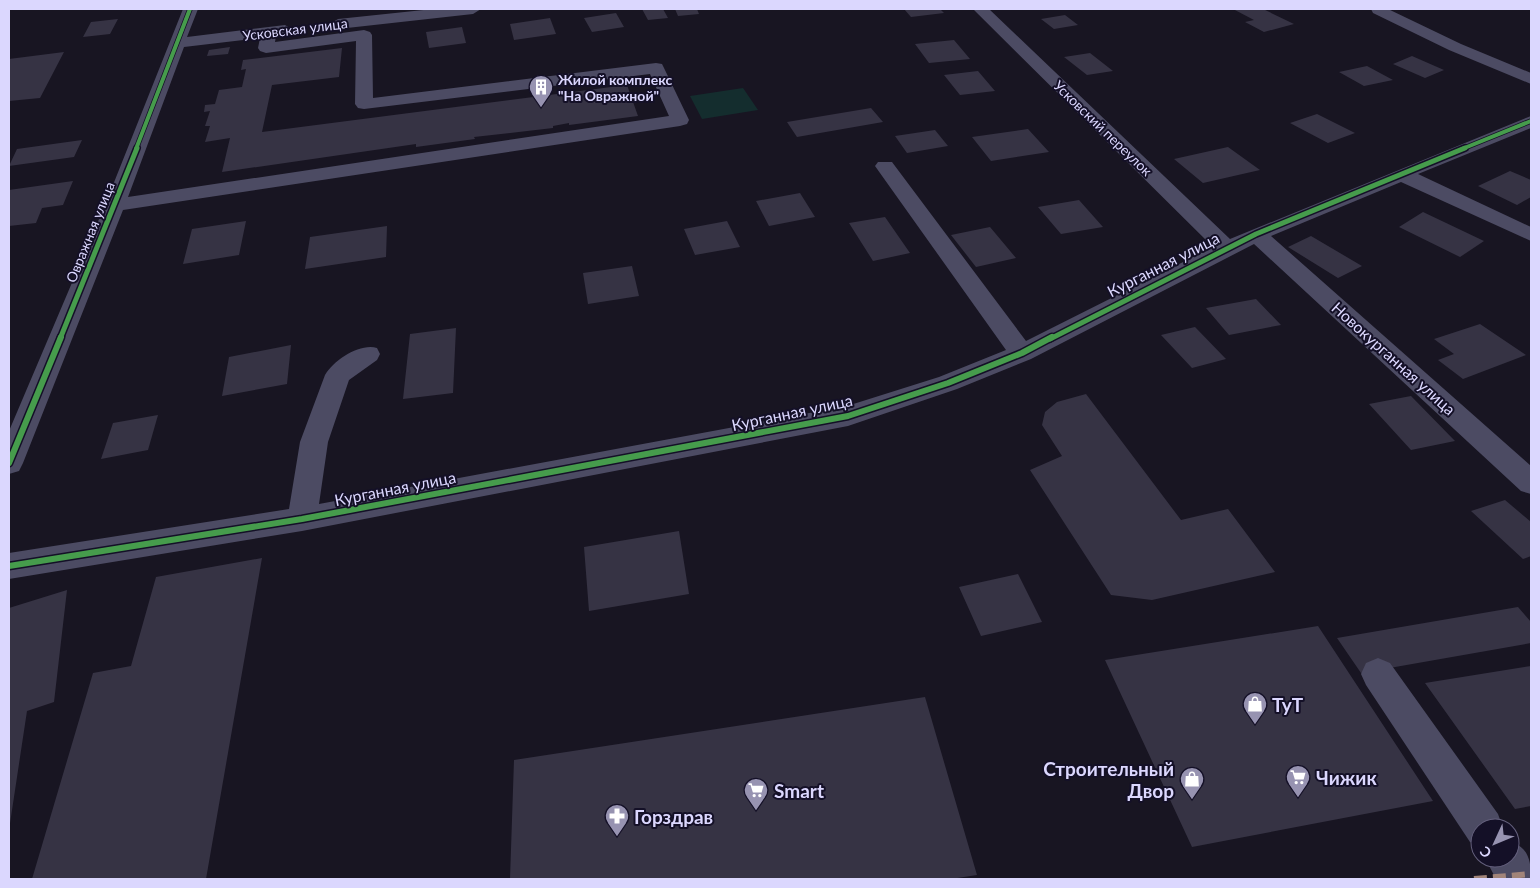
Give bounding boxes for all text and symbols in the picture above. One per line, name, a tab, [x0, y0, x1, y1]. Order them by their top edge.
street label: Усковская улица	[242, 14, 348, 44]
place label: Жилой комплекс "На Овражной"	[558, 71, 673, 104]
building icon: Жилой комплекс "На Овражной"	[528, 74, 554, 108]
street label: Усковский переулок	[1050, 77, 1156, 180]
street label: Овражная улица	[62, 179, 118, 285]
street label: Курганная улица	[1104, 228, 1222, 300]
street label: Новокурганная улица	[1328, 298, 1460, 418]
street label: Курганная улица	[730, 390, 854, 434]
street label: Курганная улица	[333, 467, 457, 509]
shop icon: ТуТ	[1242, 691, 1268, 725]
place label: ТуТ	[1272, 693, 1304, 716]
place label: Строительный Двор	[1043, 757, 1174, 802]
supermarket icon: Чижик	[1285, 764, 1311, 798]
shop icon: Строительный Двор	[1179, 766, 1205, 800]
place label: Чижик	[1316, 766, 1377, 789]
supermarket icon: Smart	[743, 777, 769, 811]
place label: Smart	[774, 779, 824, 802]
pharmacy icon: Горздрав	[604, 803, 630, 837]
place label: Горздрав	[634, 805, 713, 828]
north arrow	[1470, 818, 1520, 868]
text: С	[1475, 843, 1495, 862]

